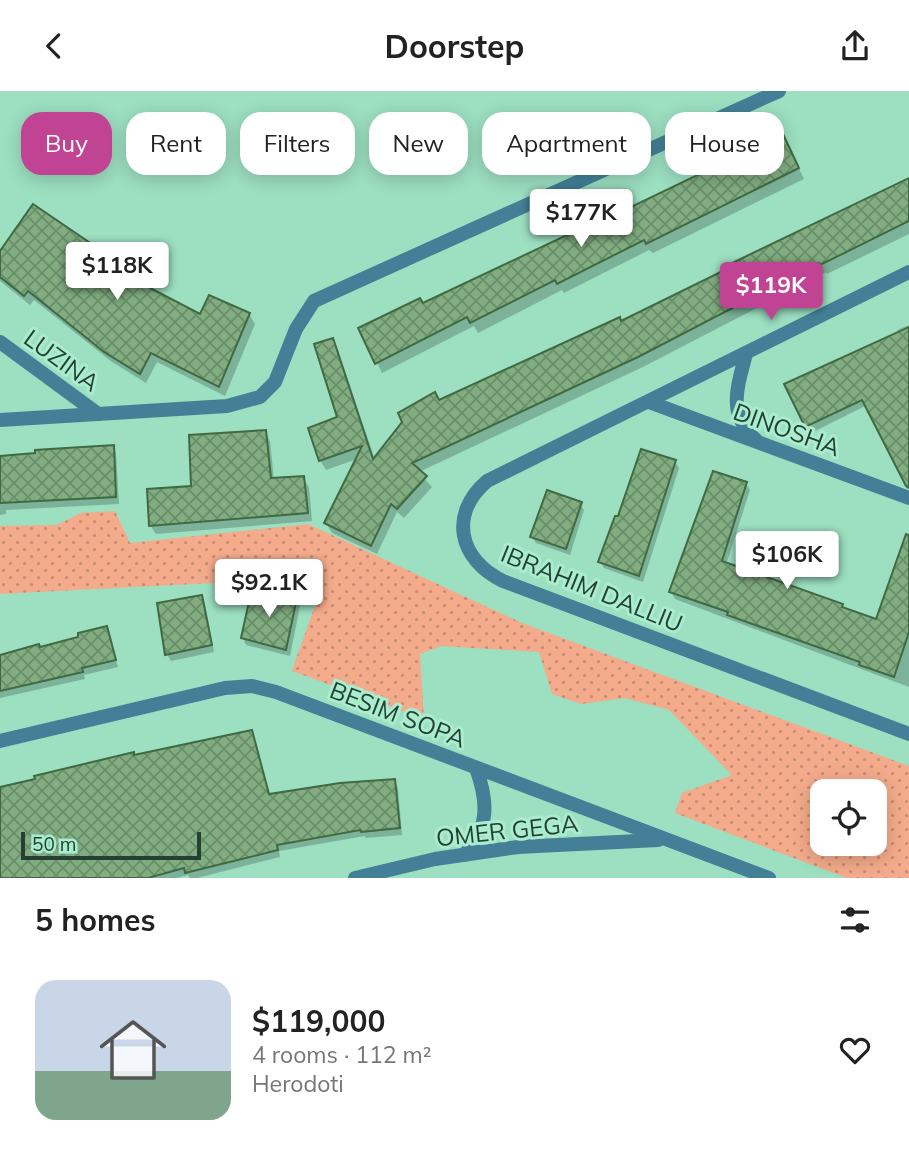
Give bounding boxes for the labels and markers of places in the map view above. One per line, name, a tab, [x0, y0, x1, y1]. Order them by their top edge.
pin: $177K	[532, 190, 630, 249]
pin: $118K	[68, 243, 166, 302]
pin: $119K	[722, 263, 820, 322]
pin: $106K	[738, 531, 836, 591]
pin: $92.1K	[212, 559, 326, 619]

